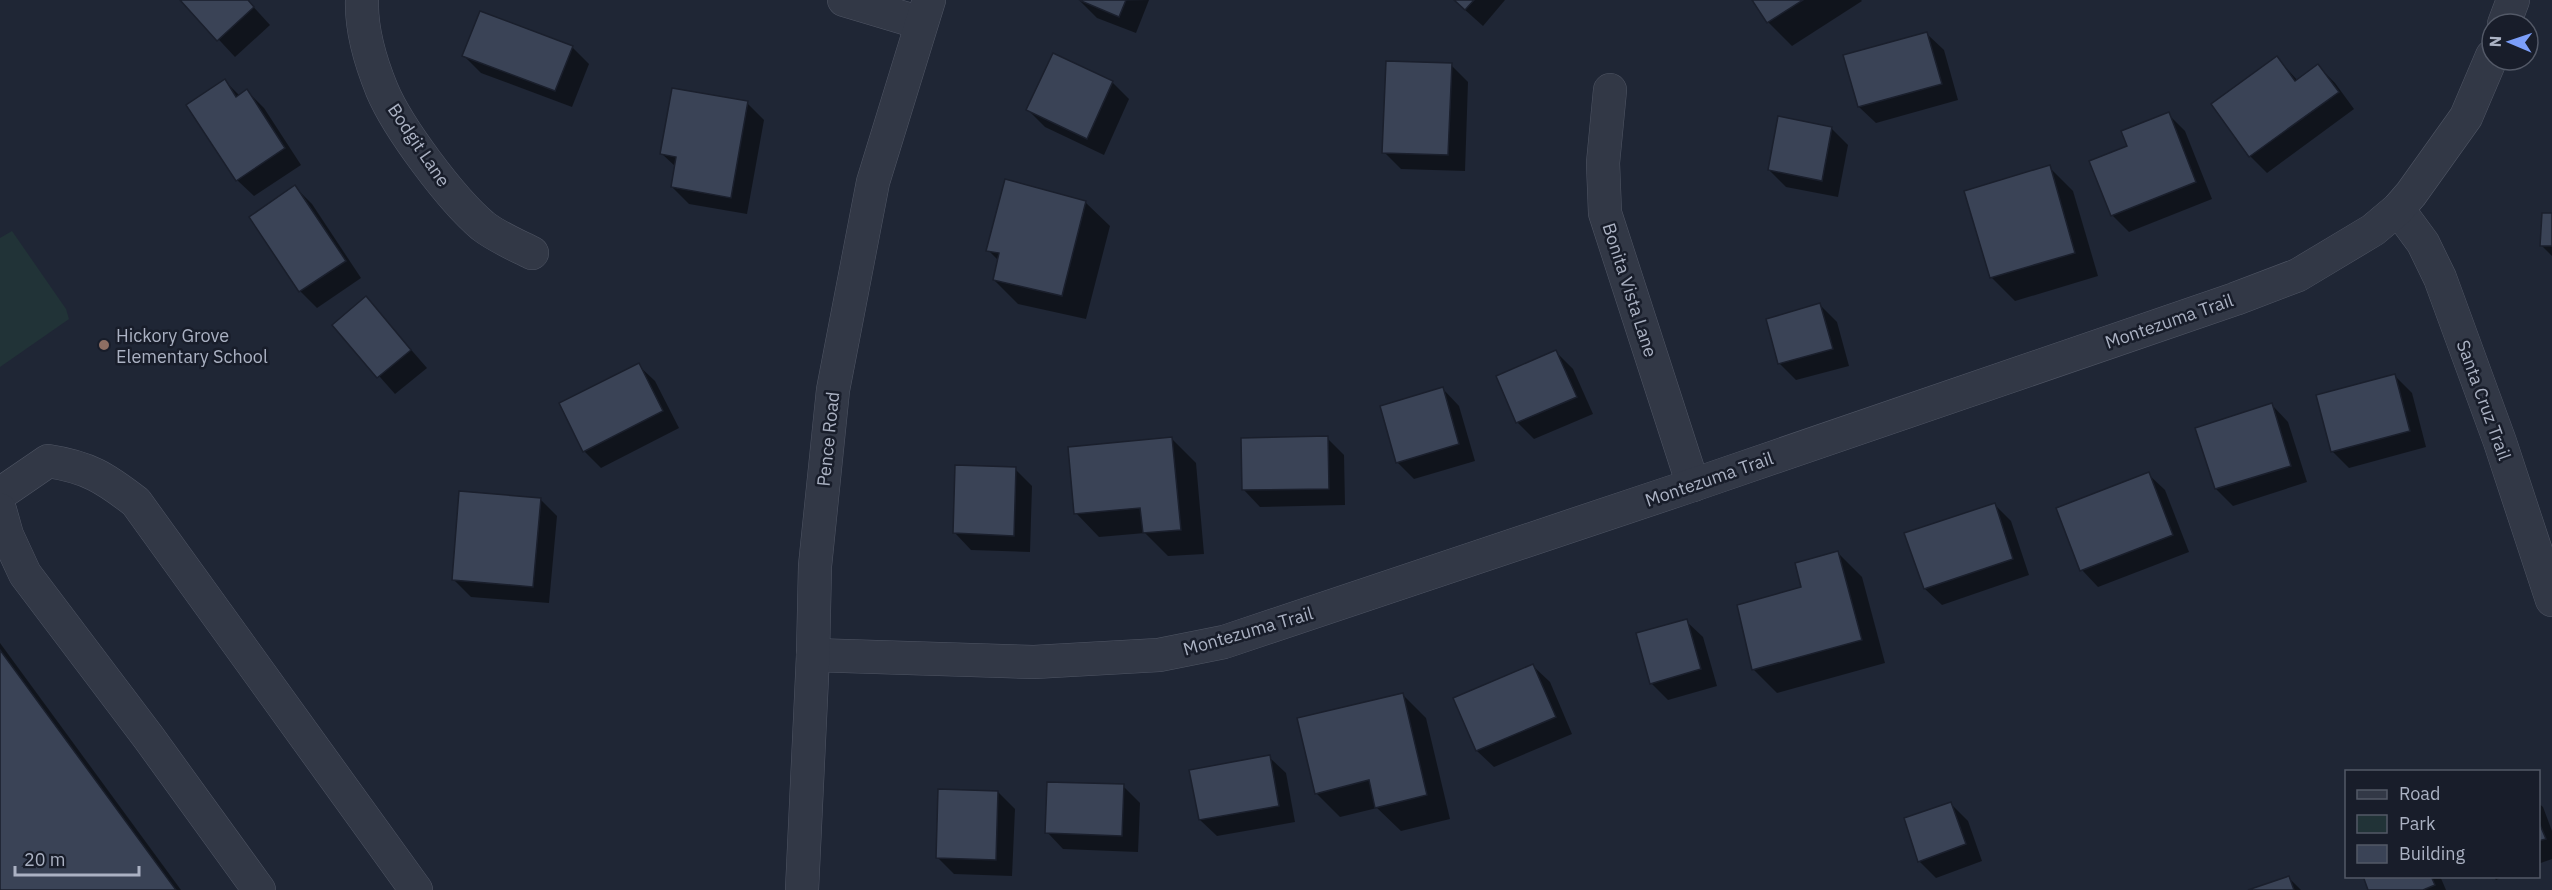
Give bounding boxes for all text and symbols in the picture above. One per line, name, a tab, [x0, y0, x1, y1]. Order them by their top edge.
north arrow	[2480, 12, 2540, 72]
text: N	[2485, 35, 2505, 48]
street label: Bodgit Lane	[383, 99, 455, 191]
street label: Bonita Vista Lane	[1597, 220, 1663, 360]
street label: Montezuma Trail	[2102, 288, 2236, 354]
place label: Hickory Grove Elementary School	[116, 324, 268, 368]
street label: Santa Cruz Trail	[2452, 337, 2516, 463]
marker: Hickory Grove Elementary School	[97, 338, 111, 352]
street label: Pence Road	[812, 390, 844, 488]
street label: Montezuma Trail	[1642, 446, 1776, 512]
street label: Montezuma Trail	[1180, 601, 1316, 661]
legend	[2345, 770, 2540, 878]
text: Road	[2399, 782, 2440, 805]
text: Park	[2399, 812, 2436, 835]
scale bar	[15, 839, 140, 877]
text: Building	[2399, 842, 2466, 865]
text: 20 m	[24, 848, 66, 871]

